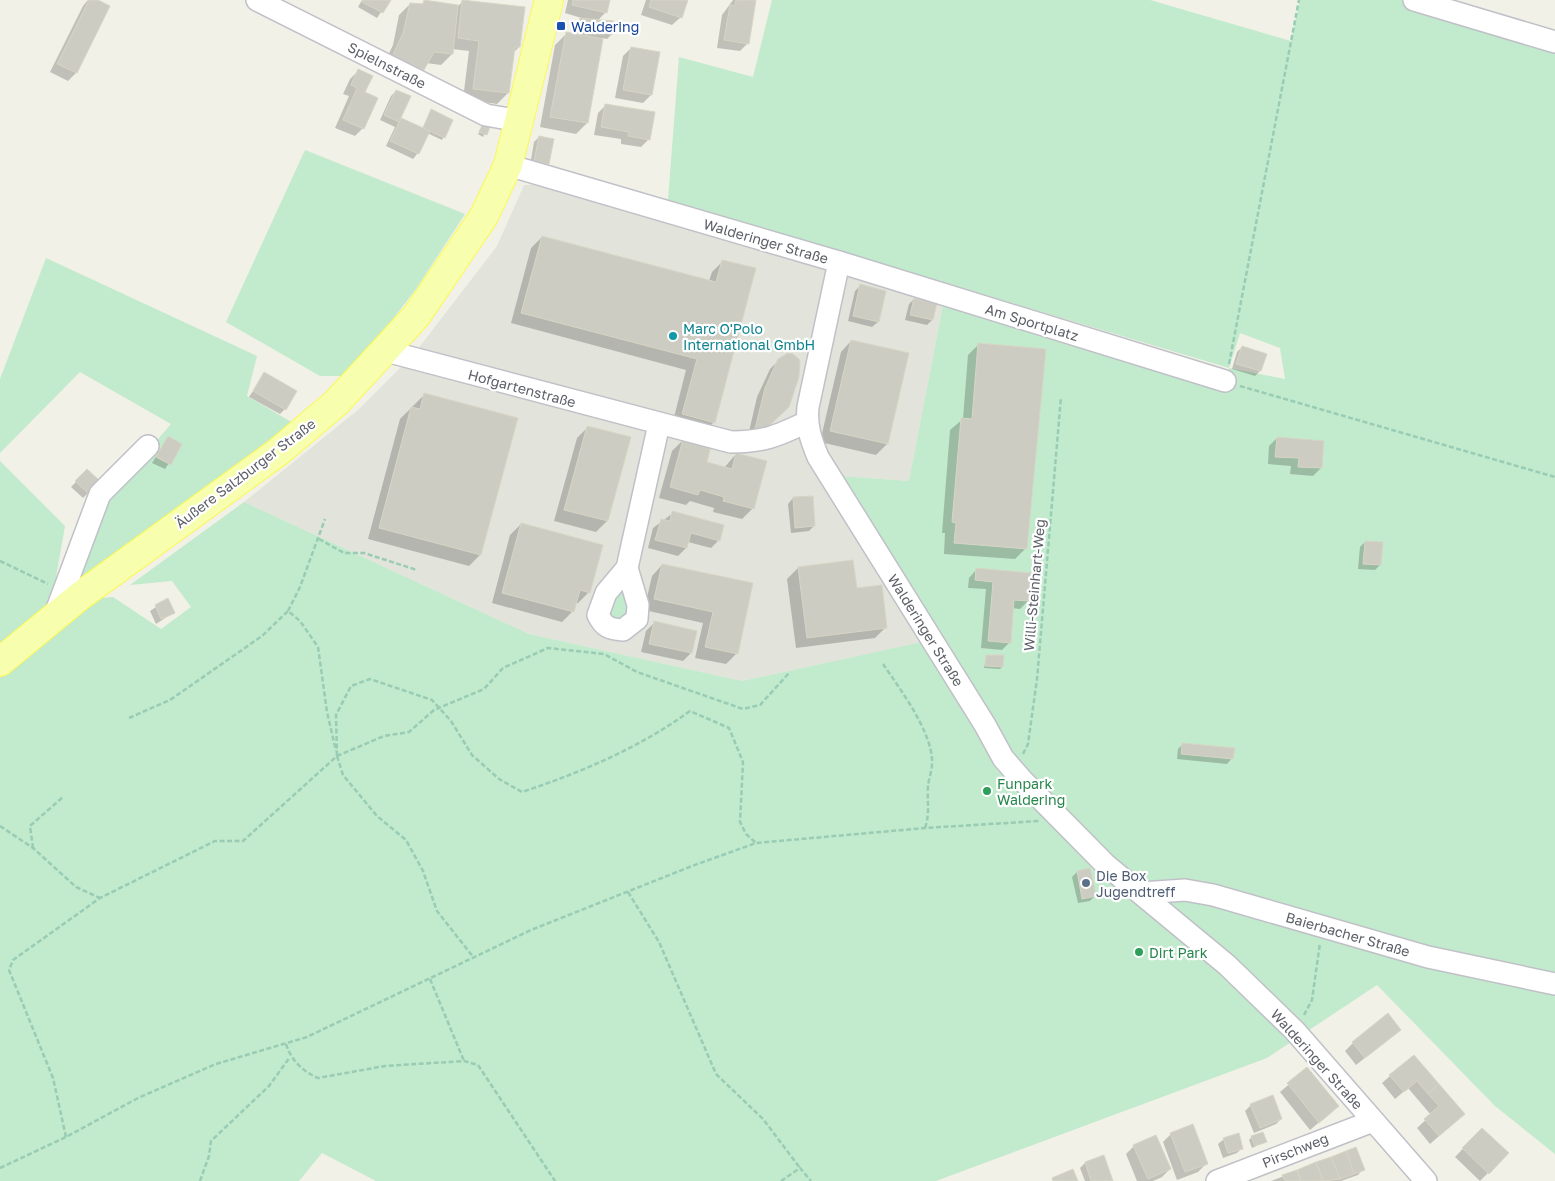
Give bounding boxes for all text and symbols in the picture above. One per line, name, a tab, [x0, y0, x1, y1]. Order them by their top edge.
place label: Waldering	[571, 18, 639, 35]
marker: Waldering	[555, 20, 567, 32]
street label: Spielnstraße	[345, 38, 429, 92]
street label: Walderinger Straße	[702, 215, 830, 267]
street label: Am Sportplatz	[983, 300, 1081, 344]
place label: Marc O'Polo International GmbH	[683, 320, 815, 353]
marker: Marc O'Polo International GmbH	[667, 330, 679, 342]
street label: Hofgartenstraße	[466, 365, 578, 411]
street label: Äußere Salzburger Straße	[172, 415, 318, 531]
street label: Willi-Steinhart-Weg	[1020, 518, 1048, 652]
street label: Walderinger Straße	[885, 571, 967, 689]
place label: Funpark Waldering	[997, 775, 1065, 808]
marker: Funpark Waldering	[981, 785, 993, 797]
place label: Die Box Jugendtreff	[1096, 867, 1175, 900]
marker: Die Box Jugendtreff	[1080, 877, 1092, 889]
street label: Baierbacher Straße	[1284, 908, 1412, 960]
place label: Dirt Park	[1149, 944, 1208, 961]
marker: Dirt Park	[1133, 946, 1145, 958]
street label: Walderinger Straße	[1267, 1005, 1367, 1113]
street label: Pirschweg	[1259, 1129, 1331, 1171]

